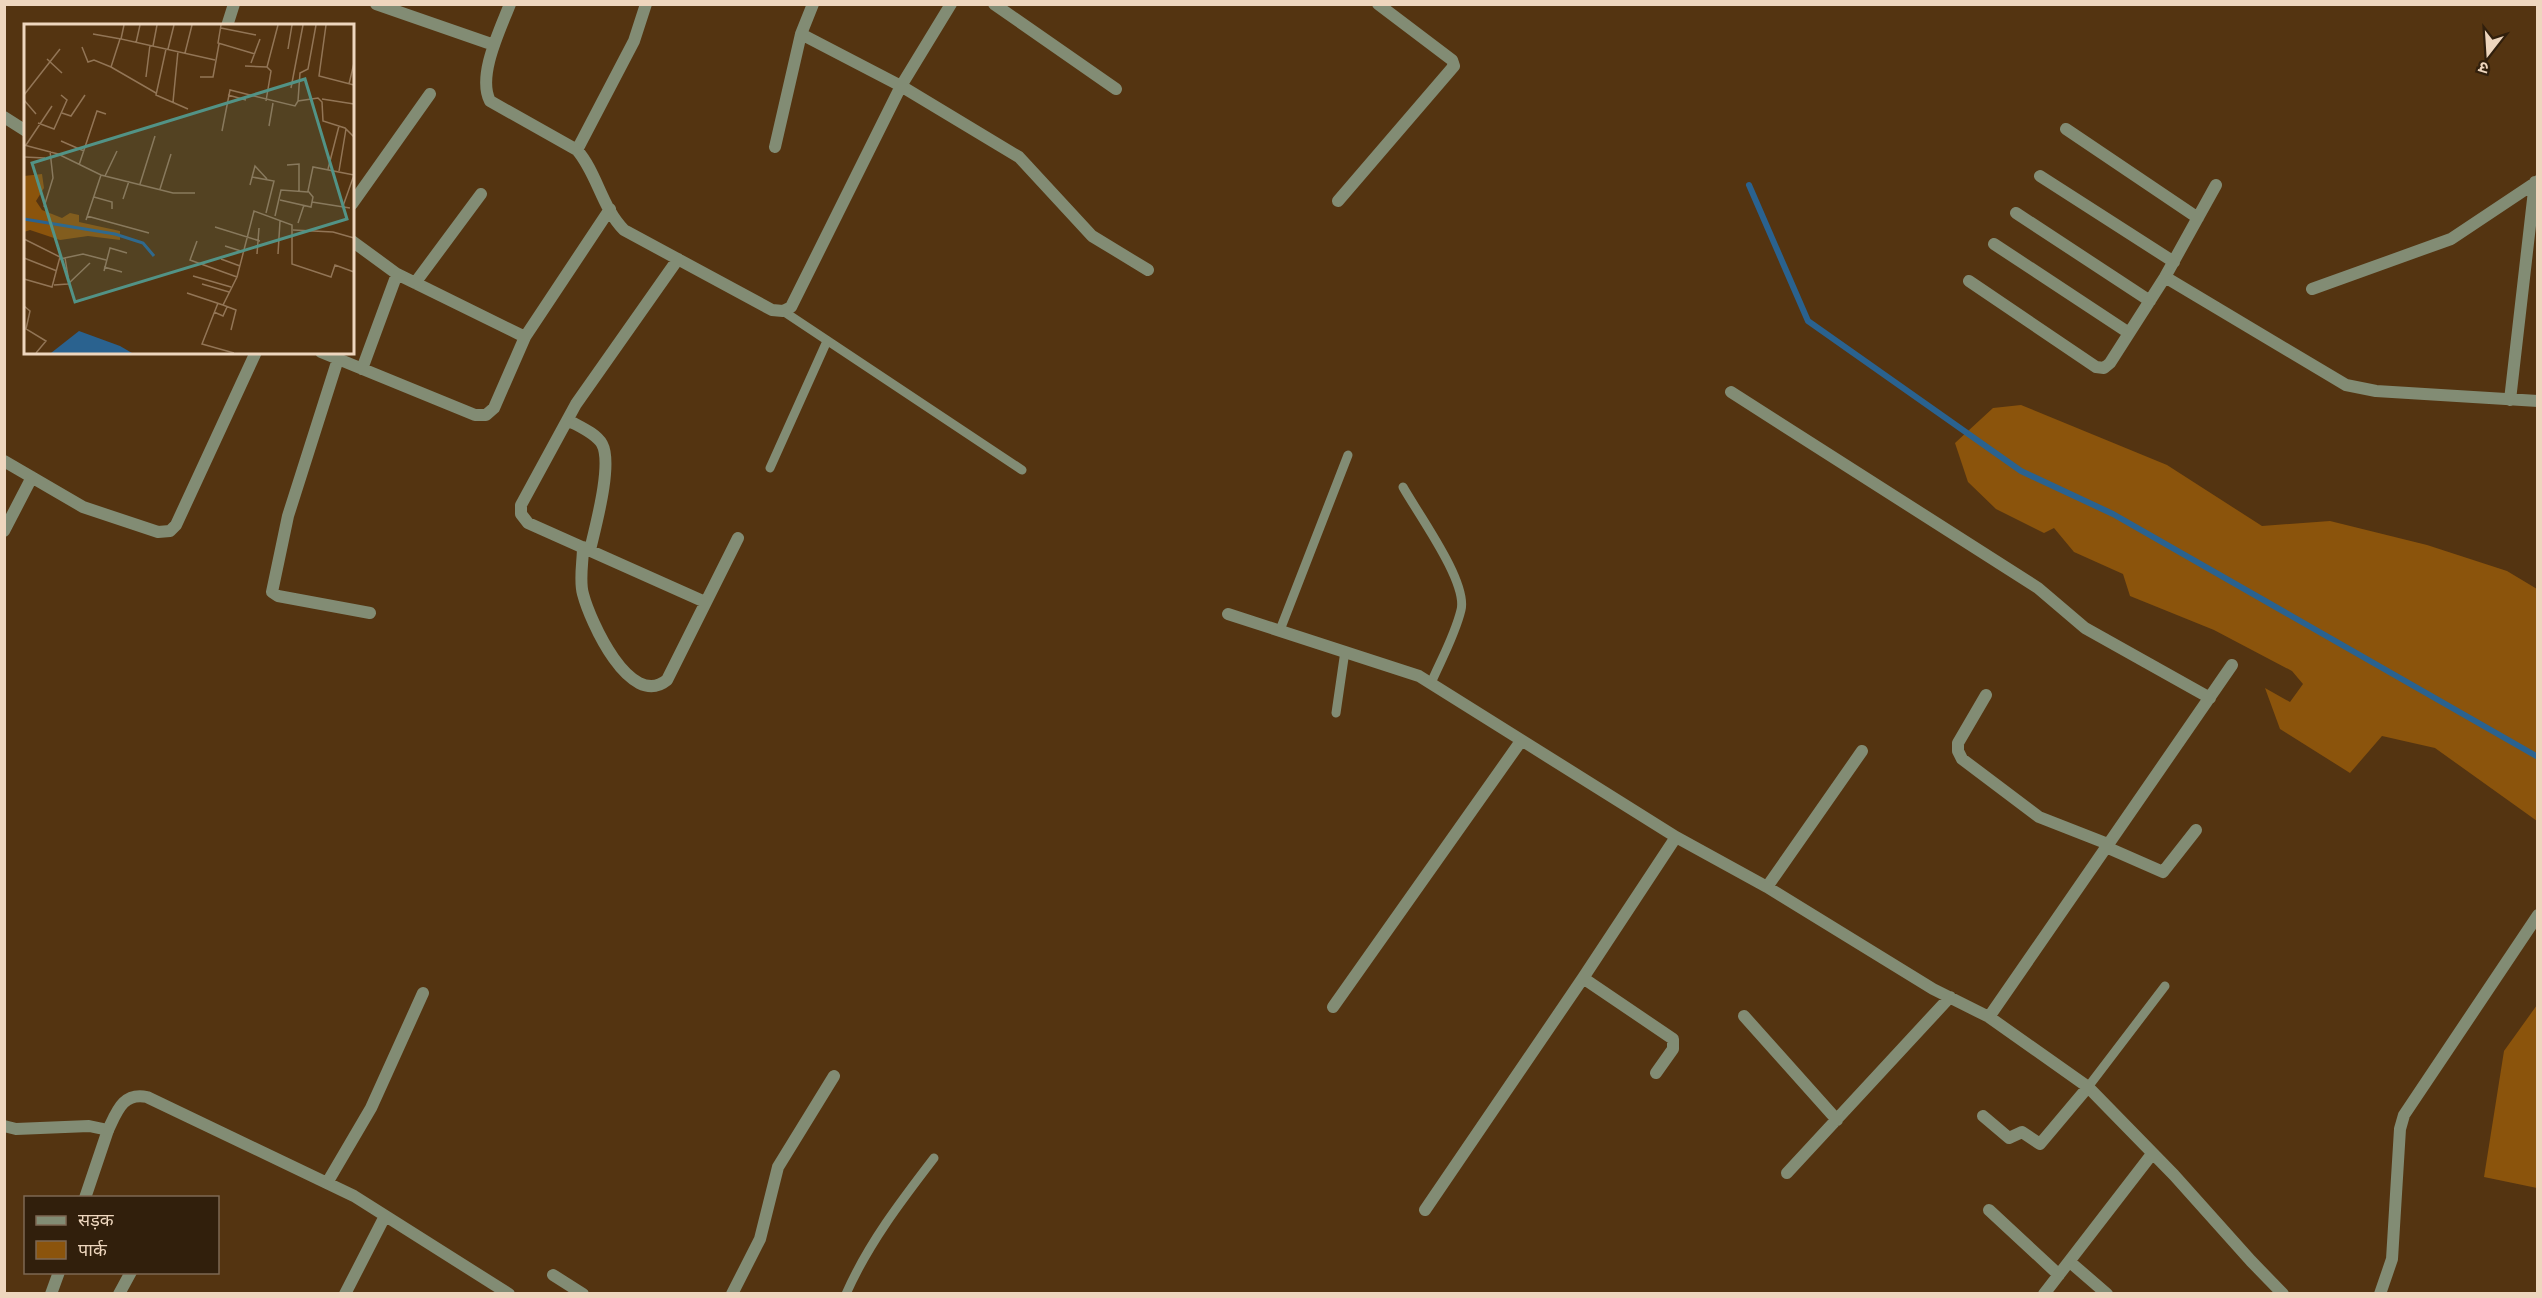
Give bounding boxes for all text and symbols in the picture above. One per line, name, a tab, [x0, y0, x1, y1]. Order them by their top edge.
inset map	[24, 24, 354, 354]
north arrow	[2458, 24, 2518, 84]
text: उ	[2476, 57, 2491, 78]
legend	[24, 1196, 219, 1274]
text: सड़क	[78, 1209, 115, 1231]
text: पार्क	[78, 1239, 108, 1261]

